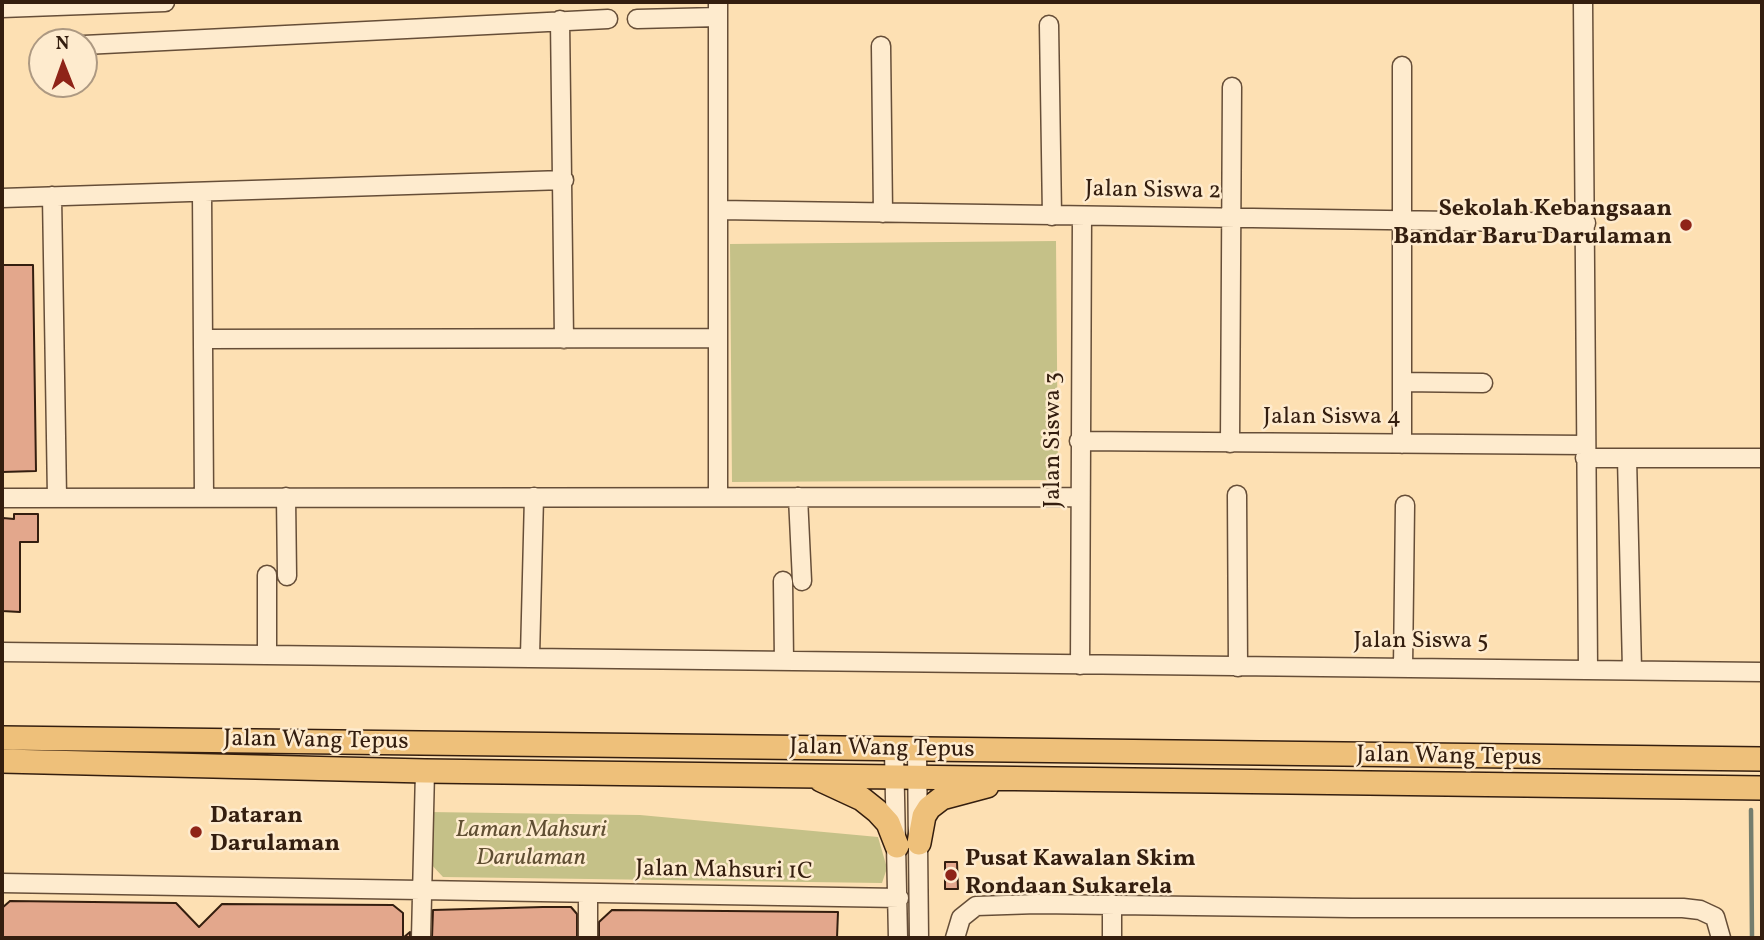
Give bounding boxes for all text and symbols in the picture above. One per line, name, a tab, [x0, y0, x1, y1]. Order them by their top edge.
north arrow	[28, 28, 98, 98]
text: N	[56, 31, 70, 57]
street label: Jalan Siswa 2	[1084, 176, 1222, 208]
place label: Sekolah Kebangsaan Bandar Baru Darulaman	[1393, 197, 1672, 253]
marker: Sekolah Kebangsaan Bandar Baru Darulaman	[1678, 217, 1694, 233]
street label: Jalan Siswa 3	[1041, 372, 1069, 508]
street label: Jalan Siswa 4	[1263, 405, 1401, 433]
street label: Jalan Siswa 5	[1353, 629, 1489, 657]
street label: Jalan Wang Tepus	[223, 726, 409, 758]
street label: Jalan Wang Tepus	[789, 734, 975, 766]
street label: Jalan Wang Tepus	[1356, 742, 1542, 774]
place label: Dataran Darulaman	[210, 804, 340, 860]
park label: Laman Mahsuri Darulaman	[456, 818, 606, 874]
marker: Dataran Darulaman	[188, 824, 204, 840]
place label: Pusat Kawalan Skim Rondaan Sukarela	[965, 847, 1196, 903]
street label: Jalan Mahsuri 1C	[635, 856, 813, 888]
marker: Pusat Kawalan Skim Rondaan Sukarela	[943, 867, 959, 883]

